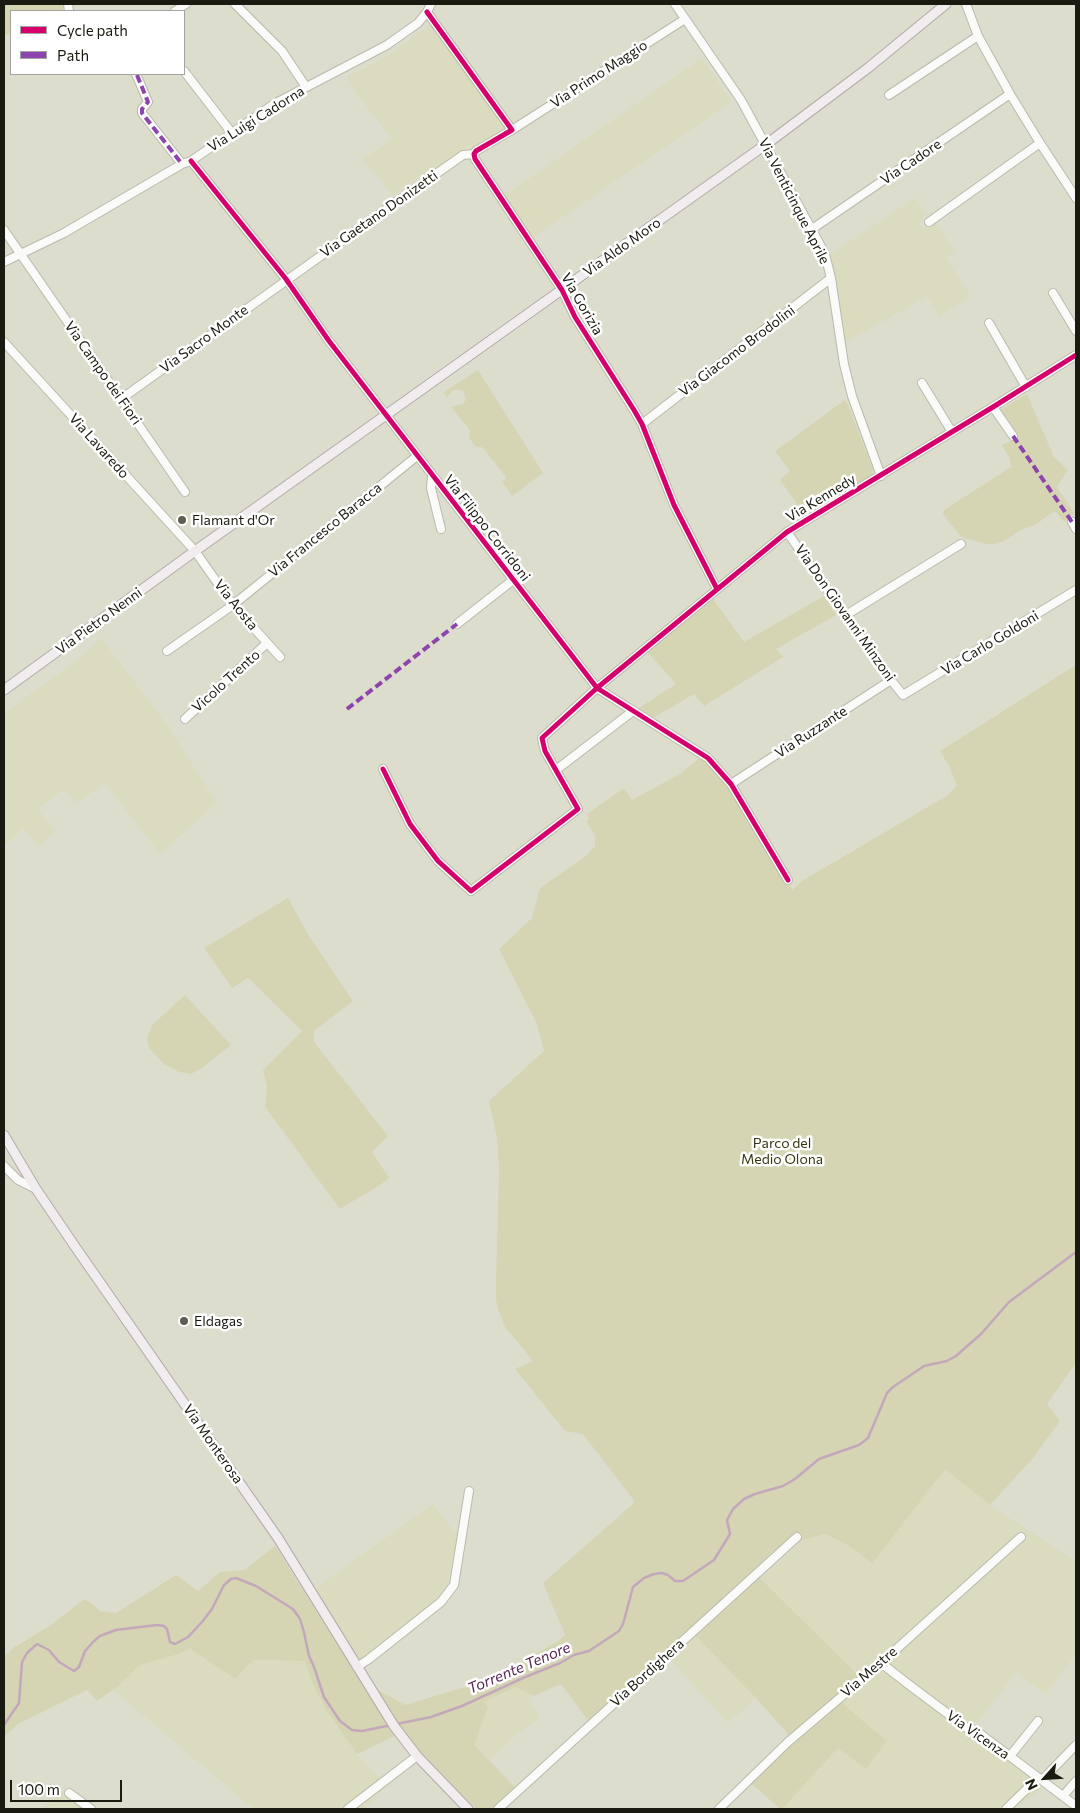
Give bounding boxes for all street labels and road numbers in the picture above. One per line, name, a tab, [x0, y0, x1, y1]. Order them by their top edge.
street label: Via Primo Maggio	[547, 36, 651, 112]
street label: Via Luigi Cadorna	[205, 83, 307, 155]
street label: Via Venticinque Aprile	[755, 135, 833, 267]
street label: Via Cadore	[878, 136, 944, 188]
street label: Via Gaetano Donizetti	[317, 167, 441, 261]
street label: Via Aldo Moro	[580, 214, 664, 280]
street label: Via Gorizia	[557, 270, 607, 338]
street label: Via Sacro Monte	[157, 301, 251, 377]
street label: Via Giacomo Brodolini	[676, 302, 798, 400]
street label: Via Campo dei Fiori	[61, 318, 145, 428]
street label: Via Lavaredo	[65, 410, 133, 482]
street label: Via Filippo Corridoni	[440, 471, 534, 585]
street label: Via Kennedy	[783, 471, 859, 525]
street label: Via Francesco Baracca	[265, 479, 385, 581]
street label: Via Don Giovanni Minzoni	[791, 541, 899, 685]
street label: Via Aosta	[211, 576, 261, 634]
street label: Via Pietro Nenni	[53, 584, 145, 658]
street label: Via Carlo Goldoni	[938, 607, 1042, 679]
street label: Vicolo Trento	[189, 646, 263, 716]
street label: Via Ruzzante	[772, 702, 850, 762]
street label: Via Monterosa	[179, 1401, 247, 1487]
street label: Via Bordighera	[607, 1636, 687, 1710]
street label: Via Mestre	[838, 1643, 900, 1701]
street label: Via Vicenza	[943, 1707, 1013, 1763]

